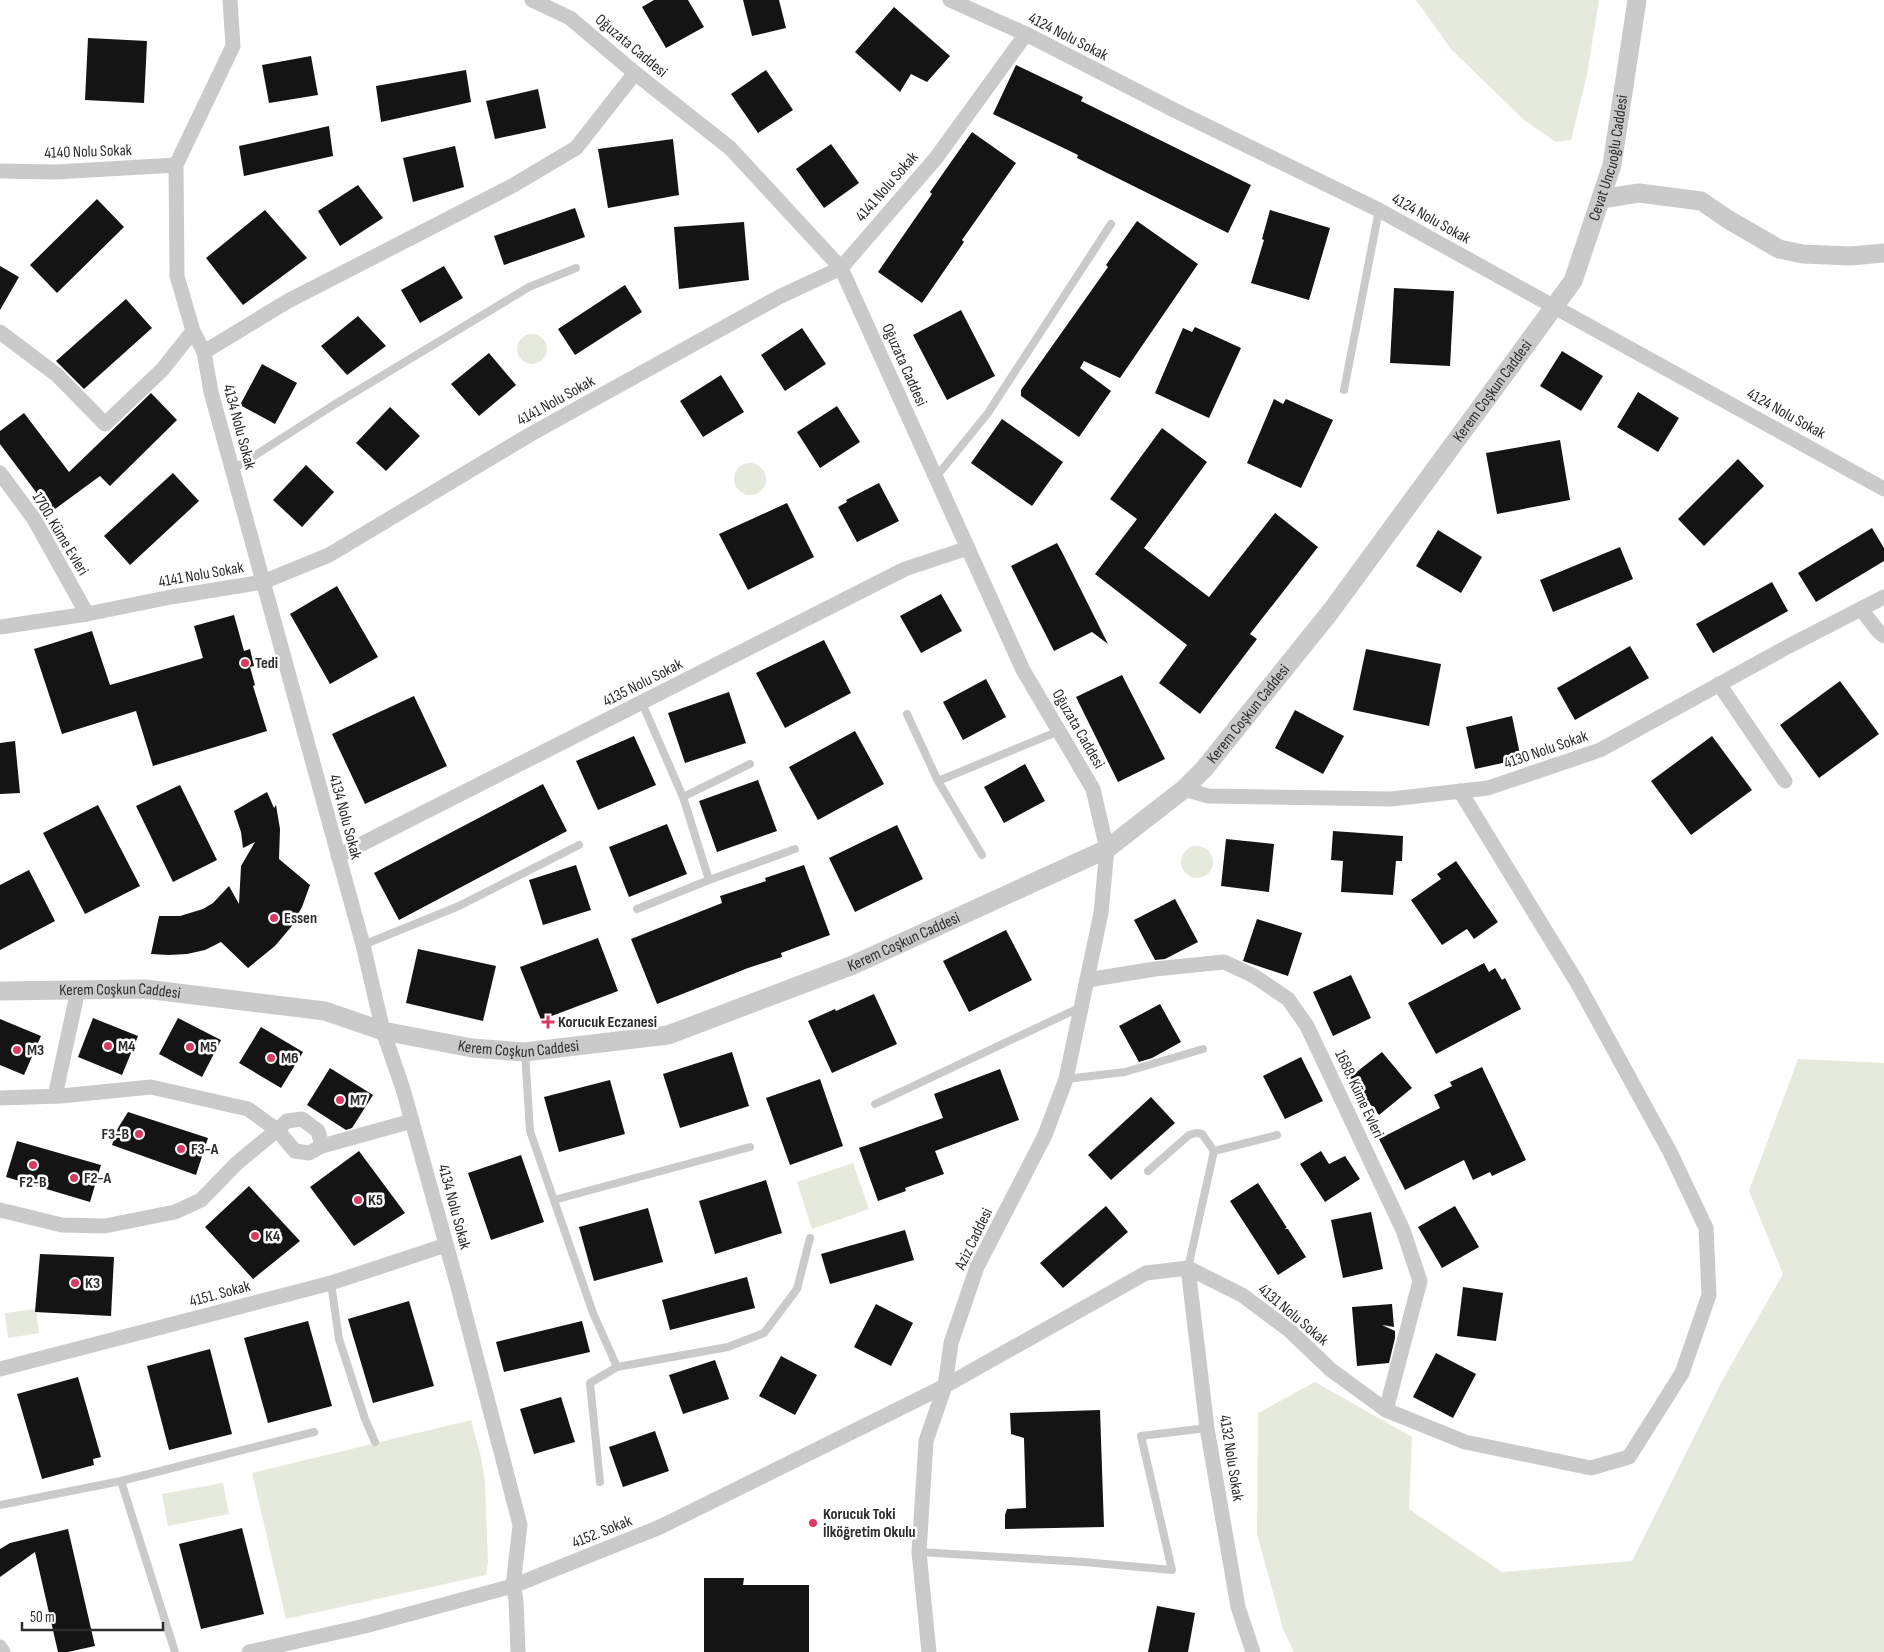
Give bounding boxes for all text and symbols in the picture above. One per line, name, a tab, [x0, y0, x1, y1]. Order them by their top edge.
street label: 4124 Nolu Sokak	[1025, 9, 1111, 65]
street label: Oğuzata Caddesi	[591, 10, 671, 82]
street label: Cevat Uncuoğlu Caddesi	[1584, 94, 1632, 223]
street label: 4140 Nolu Sokak	[44, 141, 132, 163]
street label: 4141 Nolu Sokak	[852, 148, 922, 226]
street label: 4124 Nolu Sokak	[1388, 190, 1474, 248]
street label: Oğuzata Caddesi	[877, 321, 931, 409]
street label: Kerem Coşkun Caddesi	[1449, 336, 1536, 446]
street label: 4141 Nolu Sokak	[514, 372, 598, 430]
street label: 4134 Nolu Sokak	[219, 382, 259, 472]
street label: 4124 Nolu Sokak	[1743, 385, 1829, 443]
street label: 1700. Küme Evleri	[28, 489, 92, 579]
street label: 4141 Nolu Sokak	[157, 558, 245, 592]
place label: Tedi	[255, 654, 278, 673]
street label: 4135 Nolu Sokak	[600, 655, 686, 711]
marker: Tedi	[239, 657, 251, 669]
street label: Kerem Coşkun Caddesi	[1203, 661, 1294, 767]
street label: Oğuzata Caddesi	[1048, 686, 1108, 772]
street label: 4130 Nolu Sokak	[1501, 727, 1591, 773]
street label: 4134 Nolu Sokak	[325, 772, 365, 862]
street label: Kerem Coşkun Caddesi	[845, 908, 963, 976]
place label: Essen	[284, 909, 317, 928]
marker: Essen	[268, 912, 280, 924]
street label: Kerem Coşkun Caddesi	[59, 979, 182, 1003]
place label: Korucuk Eczanesi	[558, 1013, 657, 1032]
marker: Korucuk Eczanesi	[542, 1016, 554, 1028]
street label: Kerem Coşkun Caddesi	[456, 1036, 580, 1062]
place label: M4	[118, 1037, 136, 1056]
place label: M5	[200, 1038, 217, 1057]
marker: M4	[102, 1040, 114, 1052]
place label: M3	[27, 1041, 44, 1060]
marker: M5	[184, 1041, 196, 1053]
marker: M3	[11, 1044, 23, 1056]
street label: 1688. Küme Evleri	[1330, 1047, 1388, 1141]
place label: M6	[281, 1049, 299, 1068]
marker: M6	[265, 1052, 277, 1064]
place label: M7	[350, 1091, 367, 1110]
marker: M7	[334, 1094, 346, 1106]
place label: F3-B	[101, 1125, 129, 1144]
marker: F3-B	[133, 1128, 145, 1140]
place label: F3-A	[191, 1140, 219, 1159]
marker: F3-A	[175, 1143, 187, 1155]
marker: F2-B	[27, 1159, 39, 1171]
street label: 4134 Nolu Sokak	[434, 1162, 474, 1252]
place label: F2-A	[84, 1169, 111, 1188]
marker: F2-A	[68, 1172, 80, 1184]
place label: F2-B	[19, 1173, 47, 1192]
place label: K5	[368, 1191, 383, 1210]
marker: K5	[352, 1194, 364, 1206]
street label: Aziz Caddesi	[951, 1205, 997, 1274]
place label: K4	[265, 1227, 281, 1246]
marker: K4	[249, 1230, 261, 1242]
place label: K3	[85, 1274, 100, 1293]
marker: K3	[69, 1277, 81, 1289]
street label: 4151. Sokak	[187, 1277, 253, 1311]
street label: 4131 Nolu Sokak	[1254, 1280, 1332, 1350]
street label: 4132 Nolu Sokak	[1215, 1414, 1247, 1502]
place label: Korucuk Toki İlköğretim Okulu	[823, 1505, 915, 1542]
street label: 4152. Sokak	[569, 1511, 635, 1553]
marker: Korucuk Toki İlköğretim Okulu	[807, 1517, 819, 1529]
scale bar	[22, 1600, 164, 1632]
text: 50 m	[30, 1608, 55, 1627]

